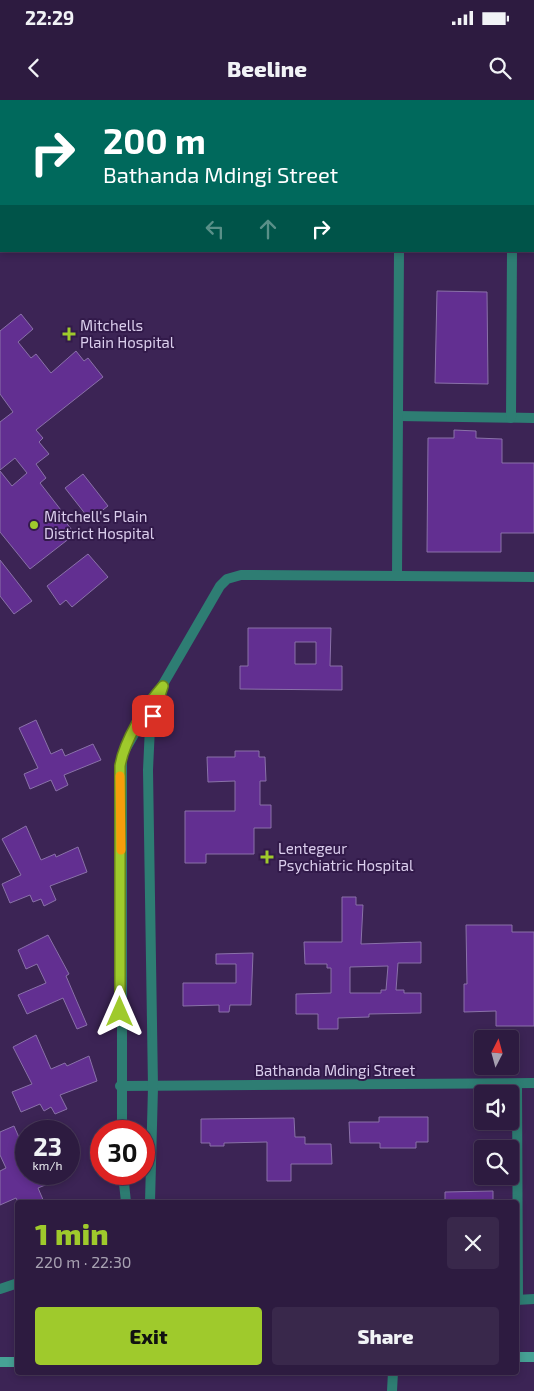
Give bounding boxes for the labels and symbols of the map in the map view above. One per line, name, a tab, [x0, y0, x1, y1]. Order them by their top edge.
place label: Mitchells Plain Hospital	[80, 316, 175, 351]
marker: Mitchells Plain Hospital	[62, 327, 76, 341]
place label: Mitchell's Plain District Hospital	[44, 507, 155, 542]
marker: Mitchell's Plain District Hospital	[28, 519, 40, 531]
pin	[132, 695, 174, 737]
place label: Lentegeur Psychiatric Hospital	[278, 839, 414, 874]
marker: Lentegeur Psychiatric Hospital	[260, 850, 274, 864]
position arrow	[93, 985, 145, 1037]
north arrow	[474, 1030, 519, 1075]
street label: Bathanda Mdingi Street	[255, 1061, 415, 1079]
speed limit sign: 30	[90, 1120, 155, 1185]

